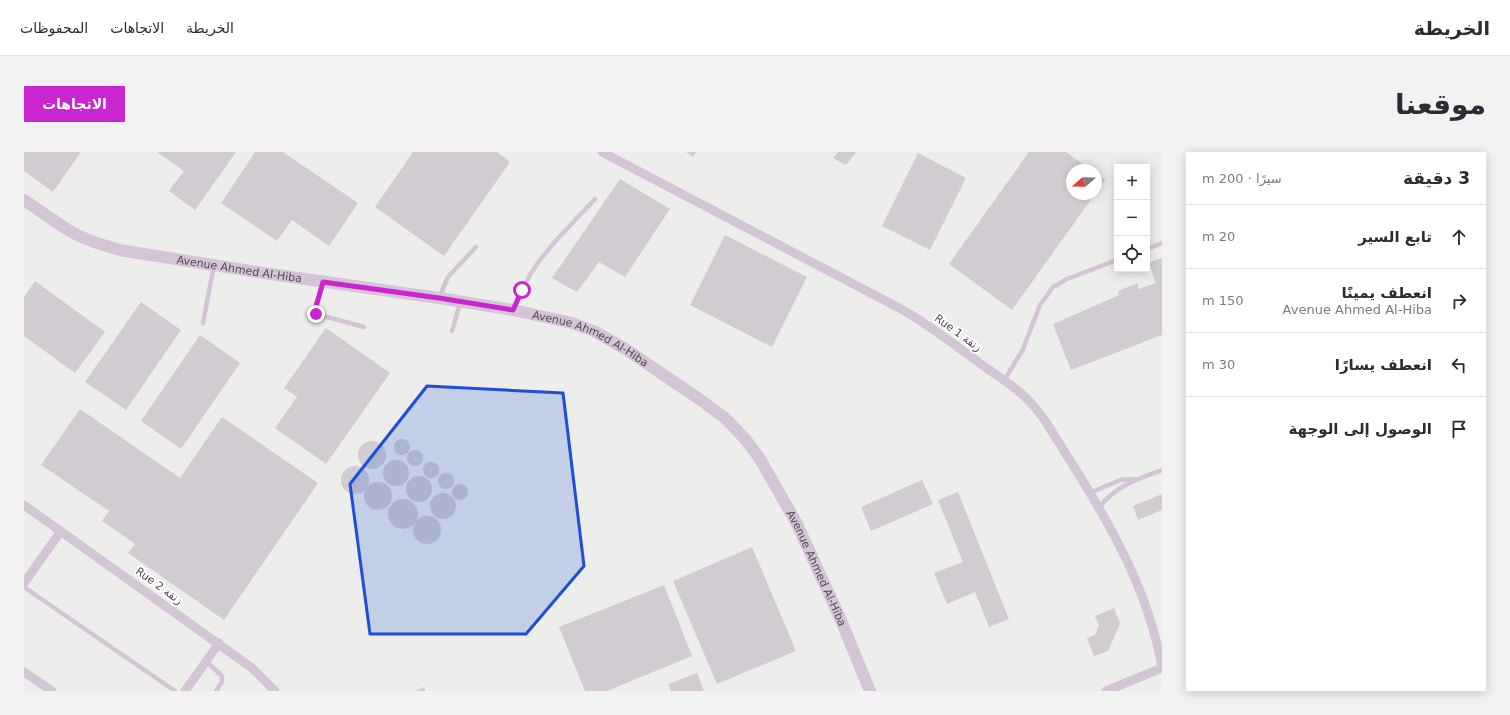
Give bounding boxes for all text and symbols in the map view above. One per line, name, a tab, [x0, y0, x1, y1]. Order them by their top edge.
text: الخريطة	[1414, 17, 1490, 39]
text: المحفوظات	[20, 20, 88, 36]
text: الاتجاهات	[110, 20, 164, 36]
text: الخريطة	[186, 20, 234, 36]
button: الاتجاهات	[24, 86, 125, 122]
text: موقعنا	[1395, 88, 1486, 121]
north arrow	[1066, 164, 1102, 200]
map controls	[1114, 164, 1150, 272]
button: +	[1114, 164, 1150, 200]
text: 3 دقيقة	[1403, 168, 1470, 188]
text: سيرًا · 200 m	[1202, 171, 1282, 186]
button: −	[1114, 200, 1150, 236]
icon: ahead	[1448, 226, 1470, 248]
text: تابع السير	[1358, 228, 1432, 246]
text: 20 m	[1202, 229, 1235, 244]
button: locate	[1114, 236, 1150, 272]
street label: Avenue Ahmed Al-Hiba	[176, 253, 303, 285]
route start	[513, 281, 531, 299]
text: انعطف يمينًا	[1341, 284, 1432, 302]
icon: right	[1448, 290, 1470, 312]
text: 150 m	[1202, 293, 1244, 308]
text: Avenue Ahmed Al-Hiba	[1283, 302, 1432, 317]
route end	[307, 305, 325, 323]
street label: Avenue Ahmed Al-Hiba	[531, 308, 651, 369]
street label: Rue 1 زنقة	[932, 312, 984, 354]
icon: left	[1448, 354, 1470, 376]
text: انعطف يسارًا	[1335, 356, 1432, 374]
text: 30 m	[1202, 357, 1235, 372]
icon: arrive	[1448, 418, 1470, 440]
text: الوصول إلى الوجهة	[1289, 420, 1432, 438]
street label: Avenue Ahmed Al-Hiba	[784, 508, 849, 628]
street label: Rue 2 زنقة	[133, 565, 185, 607]

